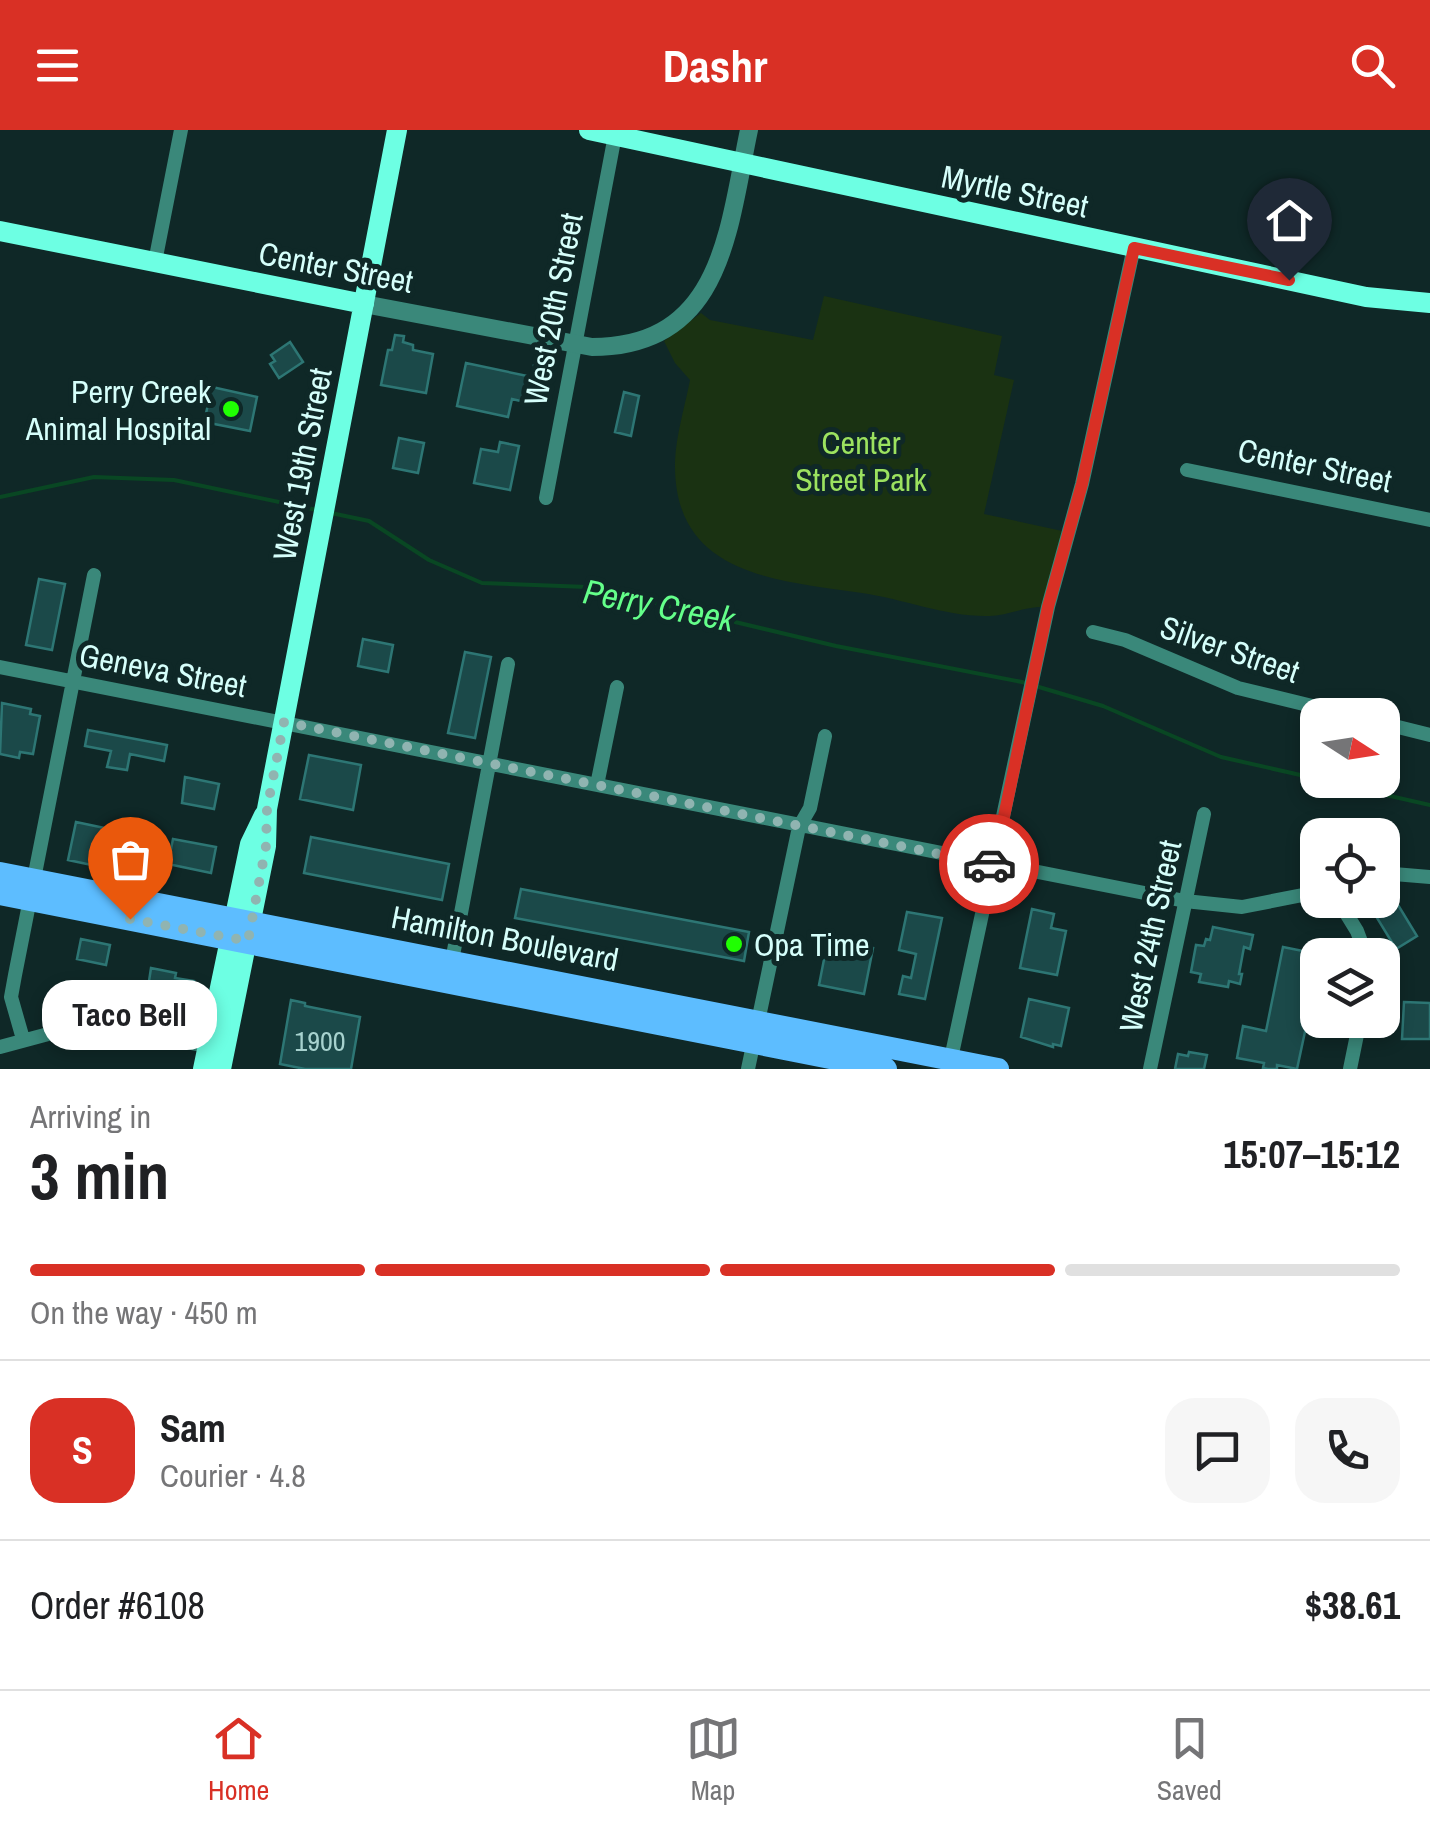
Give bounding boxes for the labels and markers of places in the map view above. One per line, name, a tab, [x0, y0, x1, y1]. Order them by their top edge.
pin	[1247, 178, 1332, 281]
place label: Perry Creek Animal Hospital	[25, 370, 212, 450]
marker: Perry Creek Animal Hospital	[220, 398, 242, 420]
pin	[88, 817, 173, 920]
place label: Opa Time	[754, 923, 870, 966]
marker: Opa Time	[723, 933, 745, 955]
callout: Taco Bell	[42, 979, 218, 1049]

